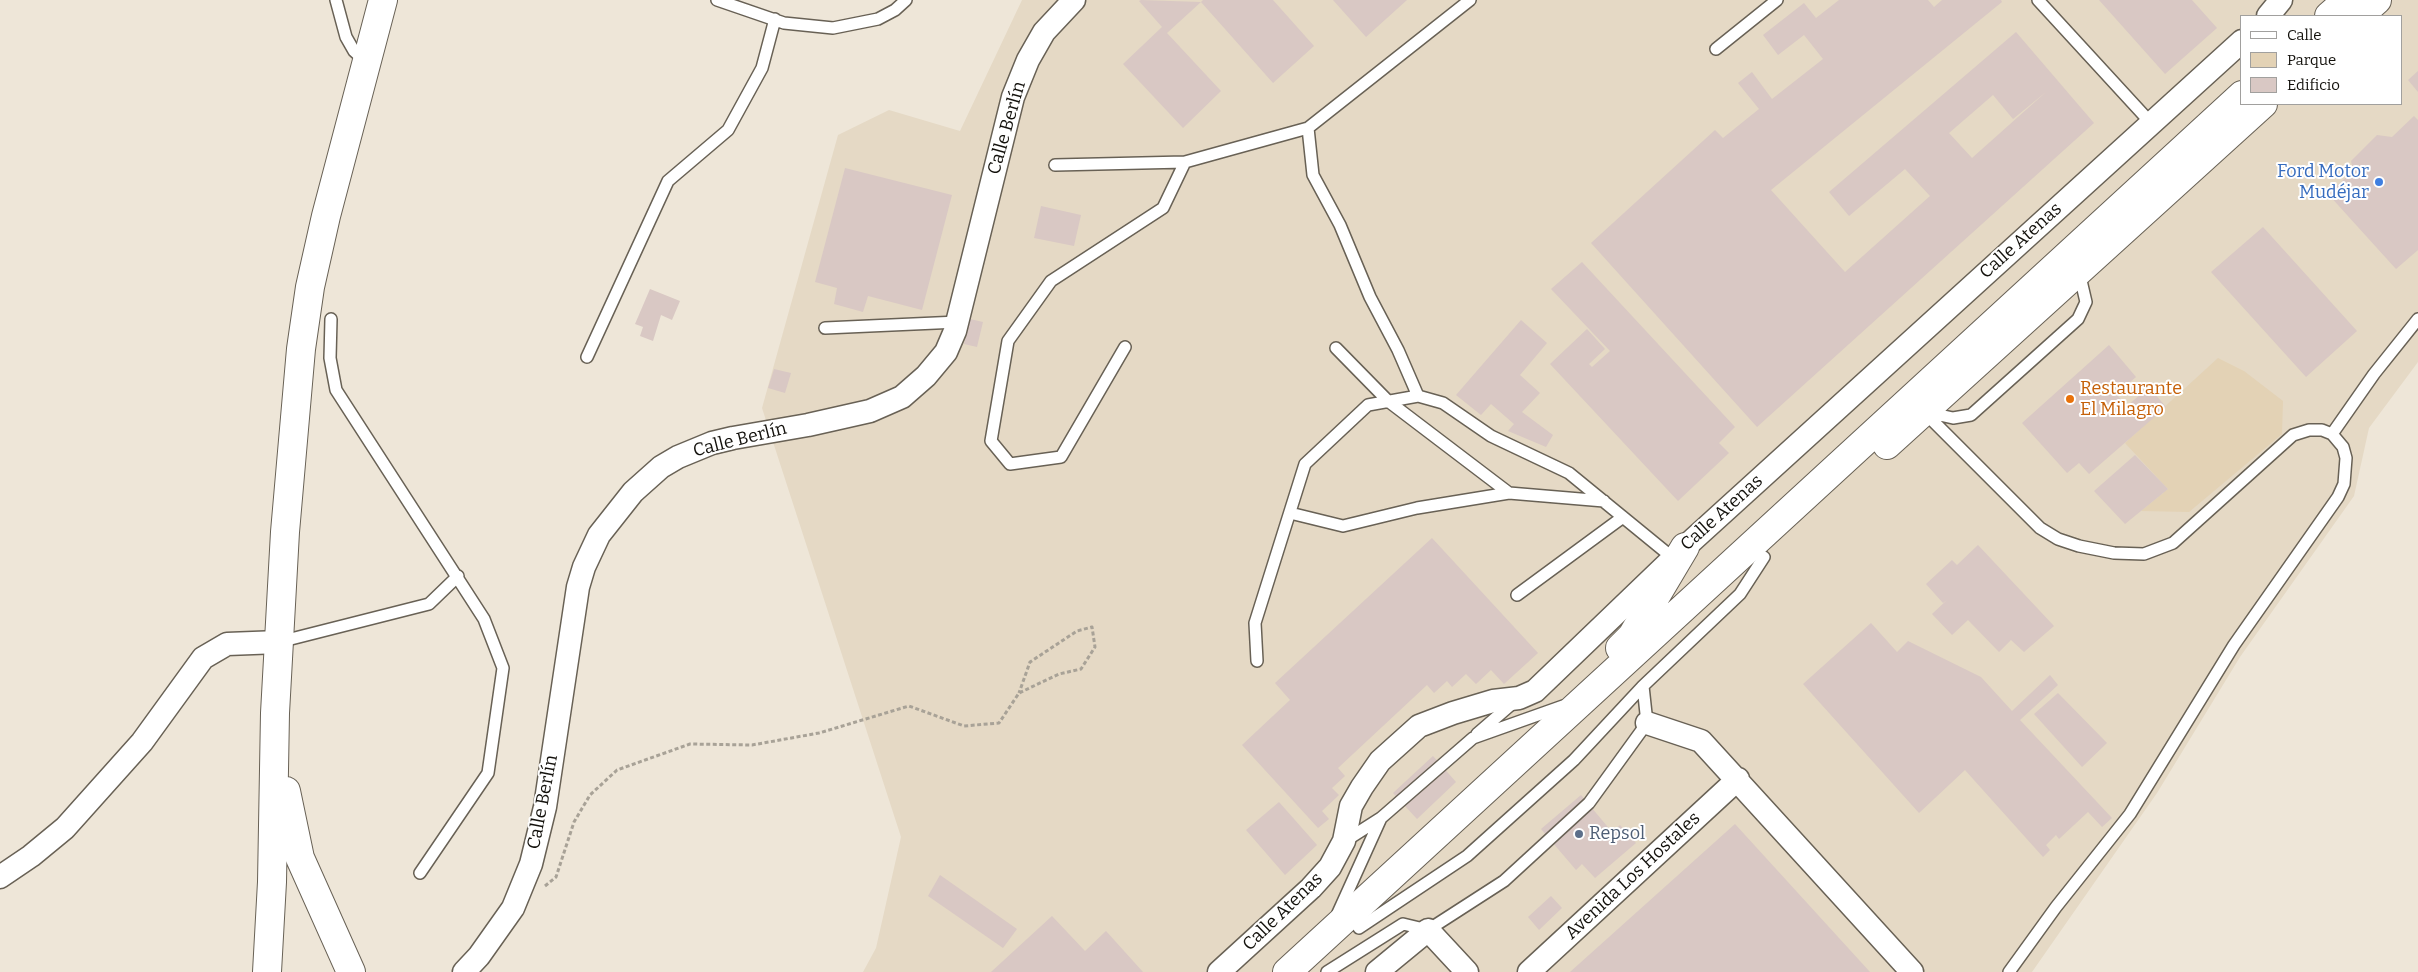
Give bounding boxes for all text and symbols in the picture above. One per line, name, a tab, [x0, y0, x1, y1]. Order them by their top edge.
legend	[2240, 15, 2403, 105]
text: Calle	[2287, 26, 2321, 44]
text: Parque	[2287, 51, 2336, 69]
text: Edificio	[2287, 76, 2340, 94]
street label: Calle Berlín	[983, 79, 1031, 177]
place label: Ford Motor Mudéjar	[2277, 161, 2369, 203]
marker: Ford Motor Mudéjar	[2373, 176, 2385, 188]
street label: Calle Atenas	[1975, 198, 2067, 284]
place label: Restaurante El Milagro	[2080, 378, 2182, 420]
marker: Restaurante El Milagro	[2064, 393, 2076, 405]
street label: Calle Berlín	[691, 418, 789, 462]
street label: Calle Atenas	[1676, 470, 1768, 556]
street label: Calle Berlín	[523, 753, 563, 851]
street label: Avenida Los Hostales	[1561, 808, 1705, 944]
place label: Repsol	[1589, 823, 1645, 845]
marker: Repsol	[1573, 828, 1585, 840]
street label: Calle Atenas	[1238, 868, 1328, 956]

